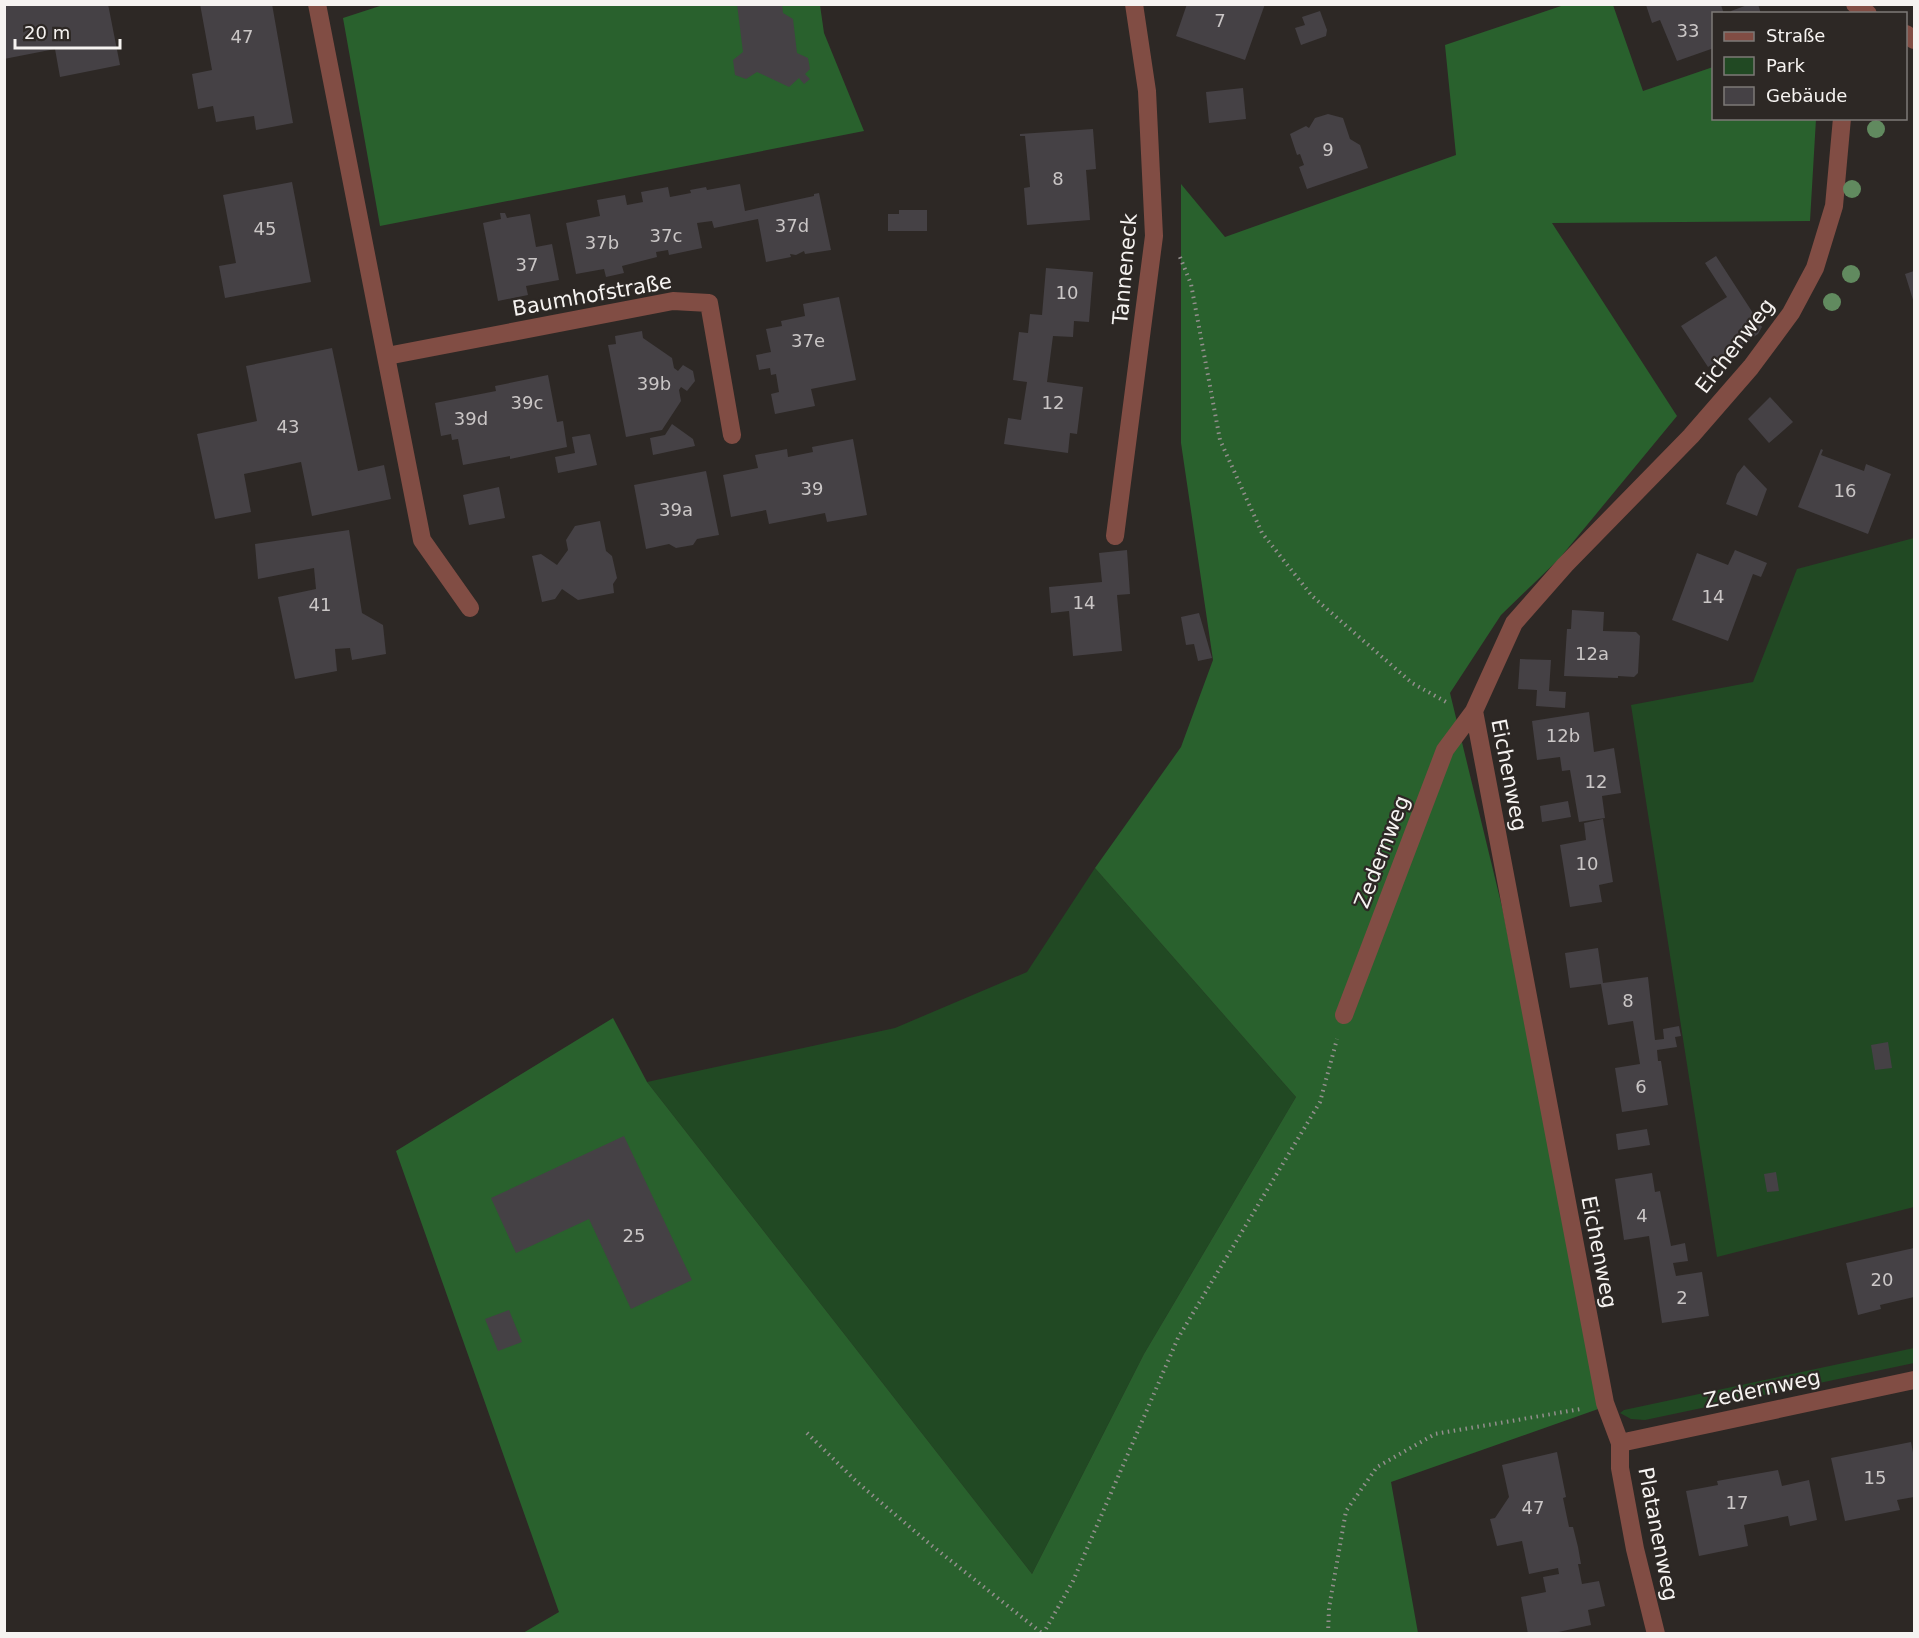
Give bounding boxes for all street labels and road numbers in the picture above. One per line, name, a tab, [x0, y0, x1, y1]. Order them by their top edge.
street label: Tanneneck	[1108, 211, 1142, 327]
street label: Baumhofstraße	[510, 269, 674, 321]
street label: Eichenweg	[1691, 294, 1779, 398]
street label: Eichenweg	[1486, 717, 1532, 833]
street label: Zedernweg	[1350, 792, 1414, 912]
street label: Eichenweg	[1576, 1194, 1622, 1310]
street label: Zedernweg	[1702, 1365, 1822, 1413]
street label: Platanenweg	[1633, 1465, 1683, 1603]

